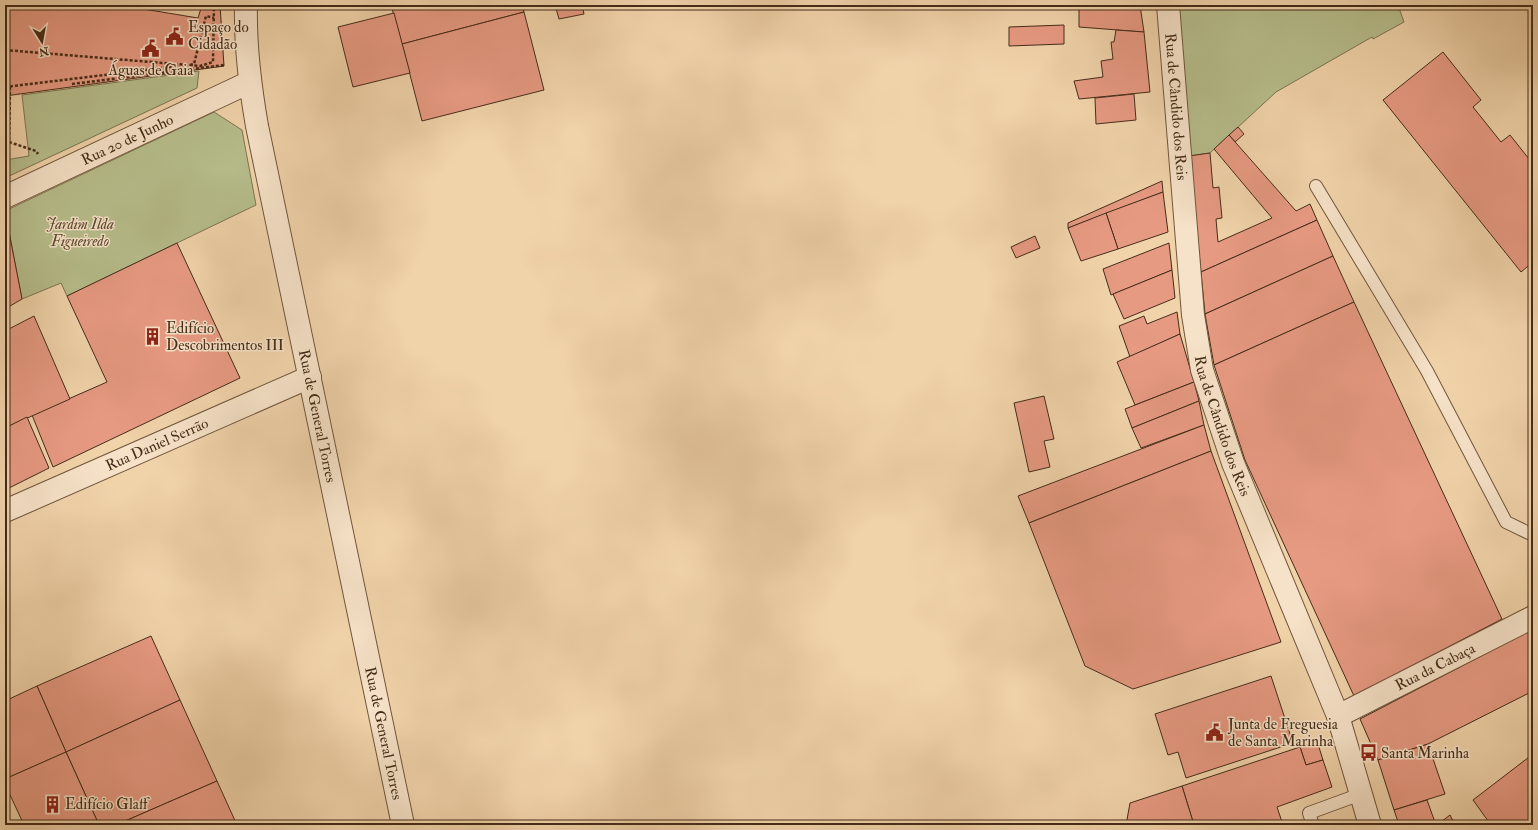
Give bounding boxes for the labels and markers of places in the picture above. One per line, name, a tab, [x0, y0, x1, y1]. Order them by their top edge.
place label: Espaço do Cidadão	[188, 18, 249, 54]
public building icon: Espaço do Cidadão	[165, 26, 185, 46]
public building icon: Águas de Gaia	[141, 39, 161, 59]
place label: Águas de Gaia	[107, 59, 194, 80]
place label: Edifício Descobrimentos III	[166, 319, 284, 355]
building icon: Edifício Descobrimentos III	[143, 327, 163, 347]
place label: Junta de Freguesia de Santa Marinha	[1227, 715, 1339, 751]
public building icon: Junta de Freguesia de Santa Marinha	[1205, 723, 1225, 743]
bus stop icon: Santa Marinha	[1358, 743, 1378, 763]
place label: Santa Marinha	[1381, 744, 1470, 763]
building icon: Edifício Glaff	[42, 794, 62, 814]
place label: Edifício Glaff	[65, 795, 150, 814]

